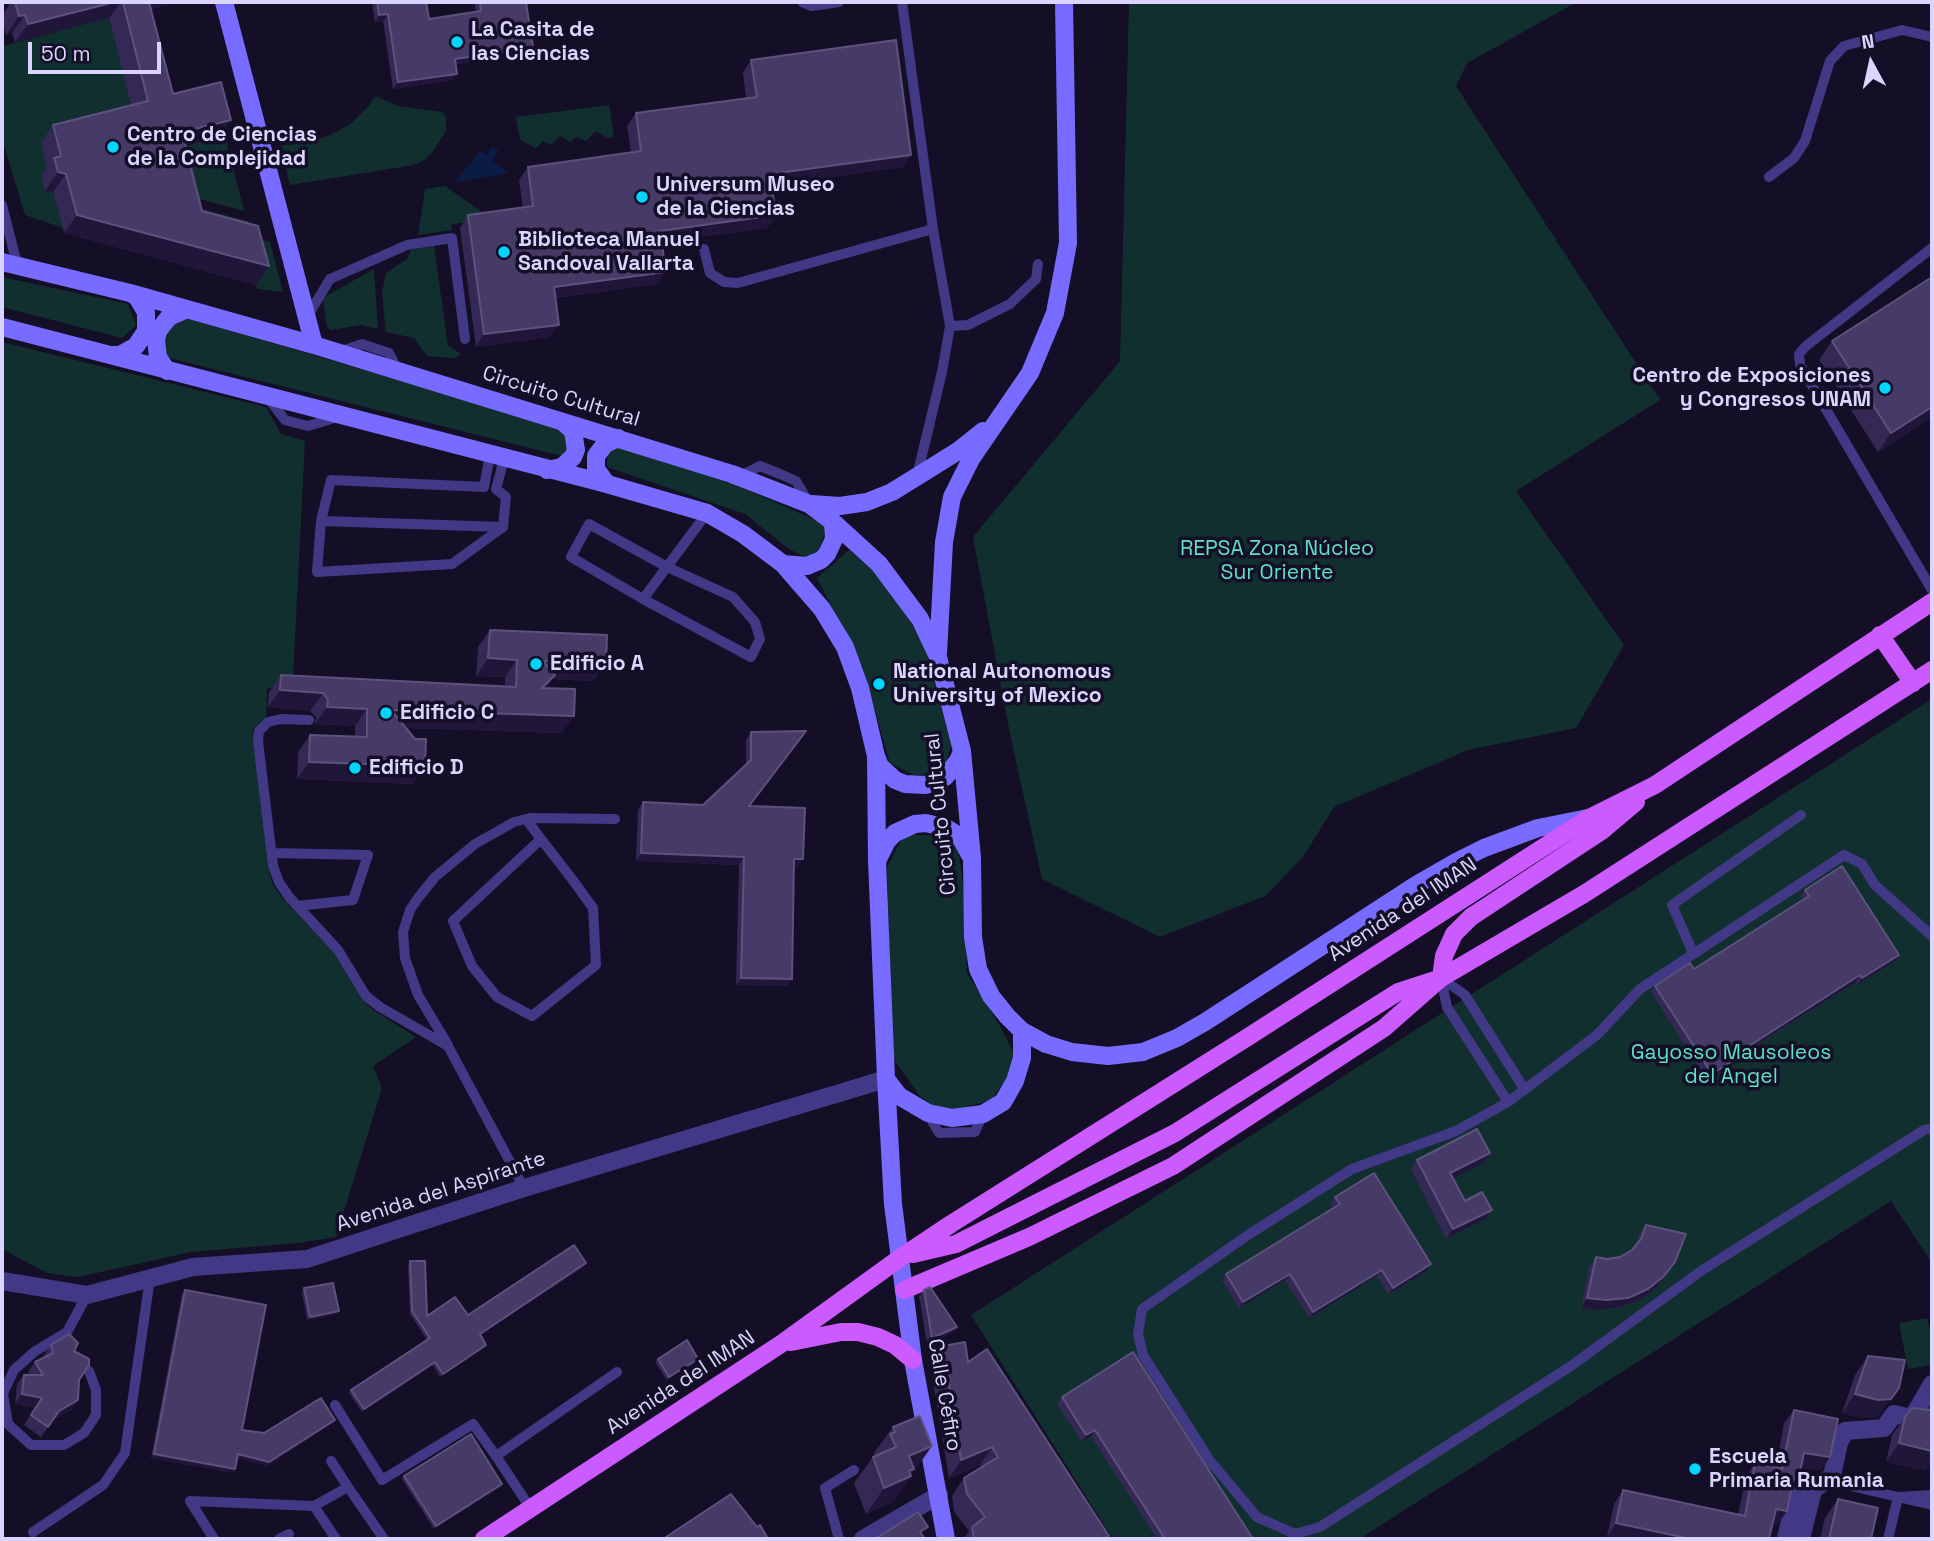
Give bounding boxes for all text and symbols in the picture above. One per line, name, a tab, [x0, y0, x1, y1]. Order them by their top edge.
place label: La Casita de las Ciencias	[471, 17, 595, 67]
scale bar	[32, 28, 164, 72]
north arrow	[1836, 28, 1906, 98]
text: N	[1860, 28, 1876, 55]
marker: La Casita de las Ciencias	[449, 34, 465, 50]
text: 50 m	[41, 40, 91, 67]
place label: Centro de Ciencias de la Complejidad	[127, 122, 317, 172]
marker: Centro de Ciencias de la Complejidad	[105, 139, 121, 155]
place label: Universum Museo de la Ciencias	[656, 172, 835, 222]
marker: Universum Museo de la Ciencias	[634, 189, 650, 205]
place label: Biblioteca Manuel Sandoval Vallarta	[518, 227, 700, 277]
marker: Biblioteca Manuel Sandoval Vallarta	[496, 244, 512, 260]
street label: Circuito Cultural	[479, 361, 643, 433]
place label: Centro de Exposiciones y Congresos UNAM	[1632, 363, 1871, 413]
marker: Centro de Exposiciones y Congresos UNAM	[1877, 380, 1893, 396]
park label: REPSA Zona Núcleo Sur Oriente	[1180, 536, 1374, 586]
place label: Edificio A	[550, 651, 644, 677]
marker: Edificio A	[528, 656, 544, 672]
place label: National Autonomous University of Mexico	[893, 659, 1111, 709]
marker: National Autonomous University of Mexico	[871, 676, 887, 692]
place label: Edificio C	[400, 700, 494, 726]
marker: Edificio C	[378, 705, 394, 721]
street label: Circuito Cultural	[920, 732, 962, 896]
place label: Edificio D	[369, 755, 464, 781]
marker: Edificio D	[347, 760, 363, 776]
street label: Avenida del IMAN	[1324, 853, 1482, 967]
park label: Gayosso Mausoleos del Angel	[1631, 1040, 1831, 1090]
street label: Avenida del Aspirante	[333, 1146, 549, 1238]
street label: Avenida del IMAN	[602, 1326, 760, 1440]
street label: Calle Céfiro	[922, 1337, 966, 1453]
place label: Escuela Primaria Rumania	[1709, 1444, 1884, 1494]
marker: Escuela Primaria Rumania	[1687, 1461, 1703, 1477]

